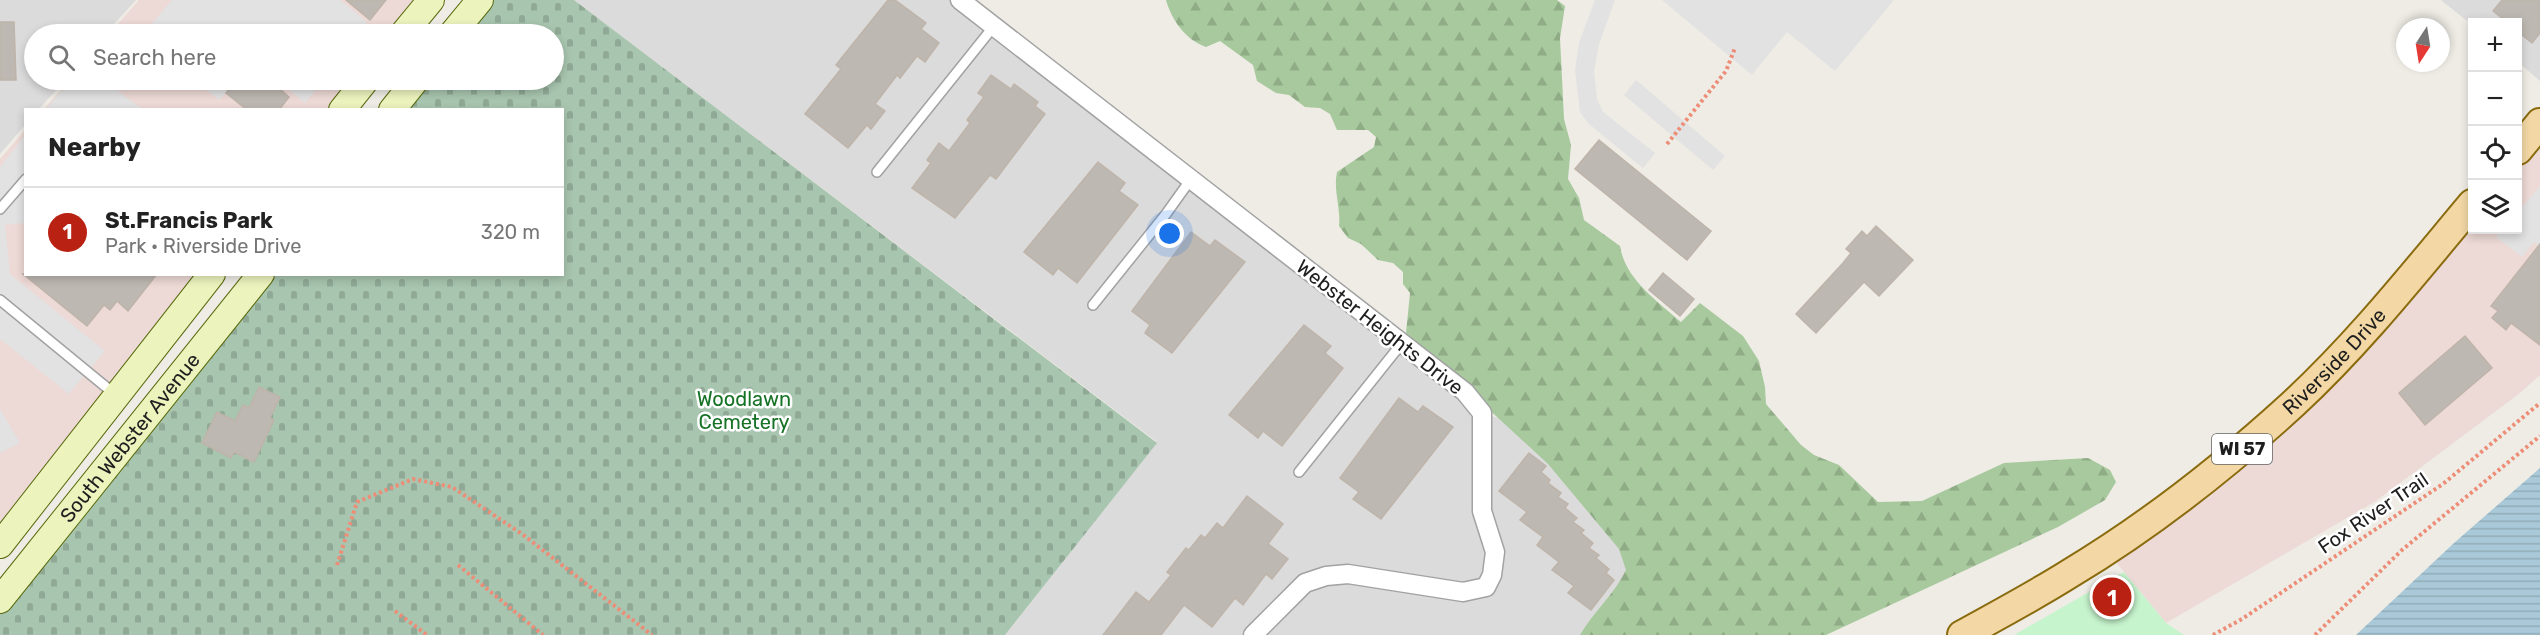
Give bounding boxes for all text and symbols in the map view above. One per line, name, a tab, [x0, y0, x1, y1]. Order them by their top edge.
north arrow	[2396, 18, 2450, 72]
map controls	[2468, 18, 2522, 234]
button: +	[2468, 18, 2522, 72]
search box	[24, 24, 564, 90]
icon: search	[45, 41, 78, 74]
text: Search here	[93, 44, 216, 71]
button: −	[2468, 72, 2522, 126]
button: locate	[2468, 126, 2522, 180]
text: Nearby	[48, 132, 141, 163]
button: layers	[2468, 180, 2522, 234]
text: St.Francis Park	[105, 207, 273, 234]
your location	[1155, 219, 1184, 248]
text: 1	[63, 220, 72, 244]
text: 320 m	[481, 220, 540, 244]
text: Park · Riverside Drive	[105, 234, 301, 258]
street label: Webster Heights Drive	[1292, 254, 1468, 400]
street label: Riverside Drive	[2277, 303, 2391, 420]
street label: South Webster Avenue	[55, 348, 205, 527]
park label: Woodlawn Cemetery	[697, 387, 791, 434]
road number: WI 57	[2212, 434, 2272, 464]
street label: Fox River Trail	[2313, 467, 2433, 559]
pin: 1	[2092, 574, 2132, 620]

